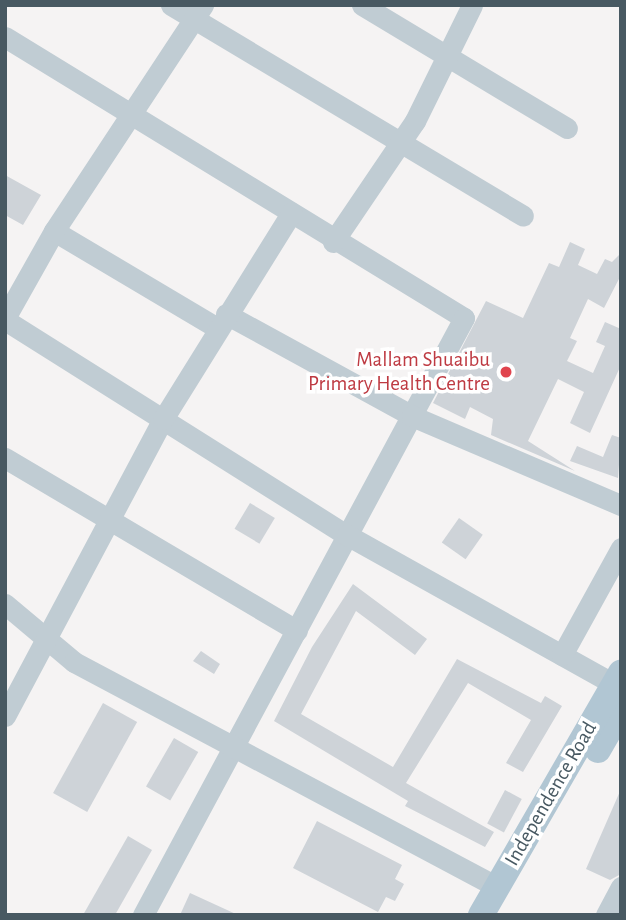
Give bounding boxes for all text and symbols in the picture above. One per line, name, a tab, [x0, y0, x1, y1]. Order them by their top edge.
place label: Mallam Shuaibu Primary Health Centre	[308, 347, 490, 397]
marker: Mallam Shuaibu Primary Health Centre	[496, 362, 516, 382]
street label: Independence Road	[499, 717, 603, 871]

